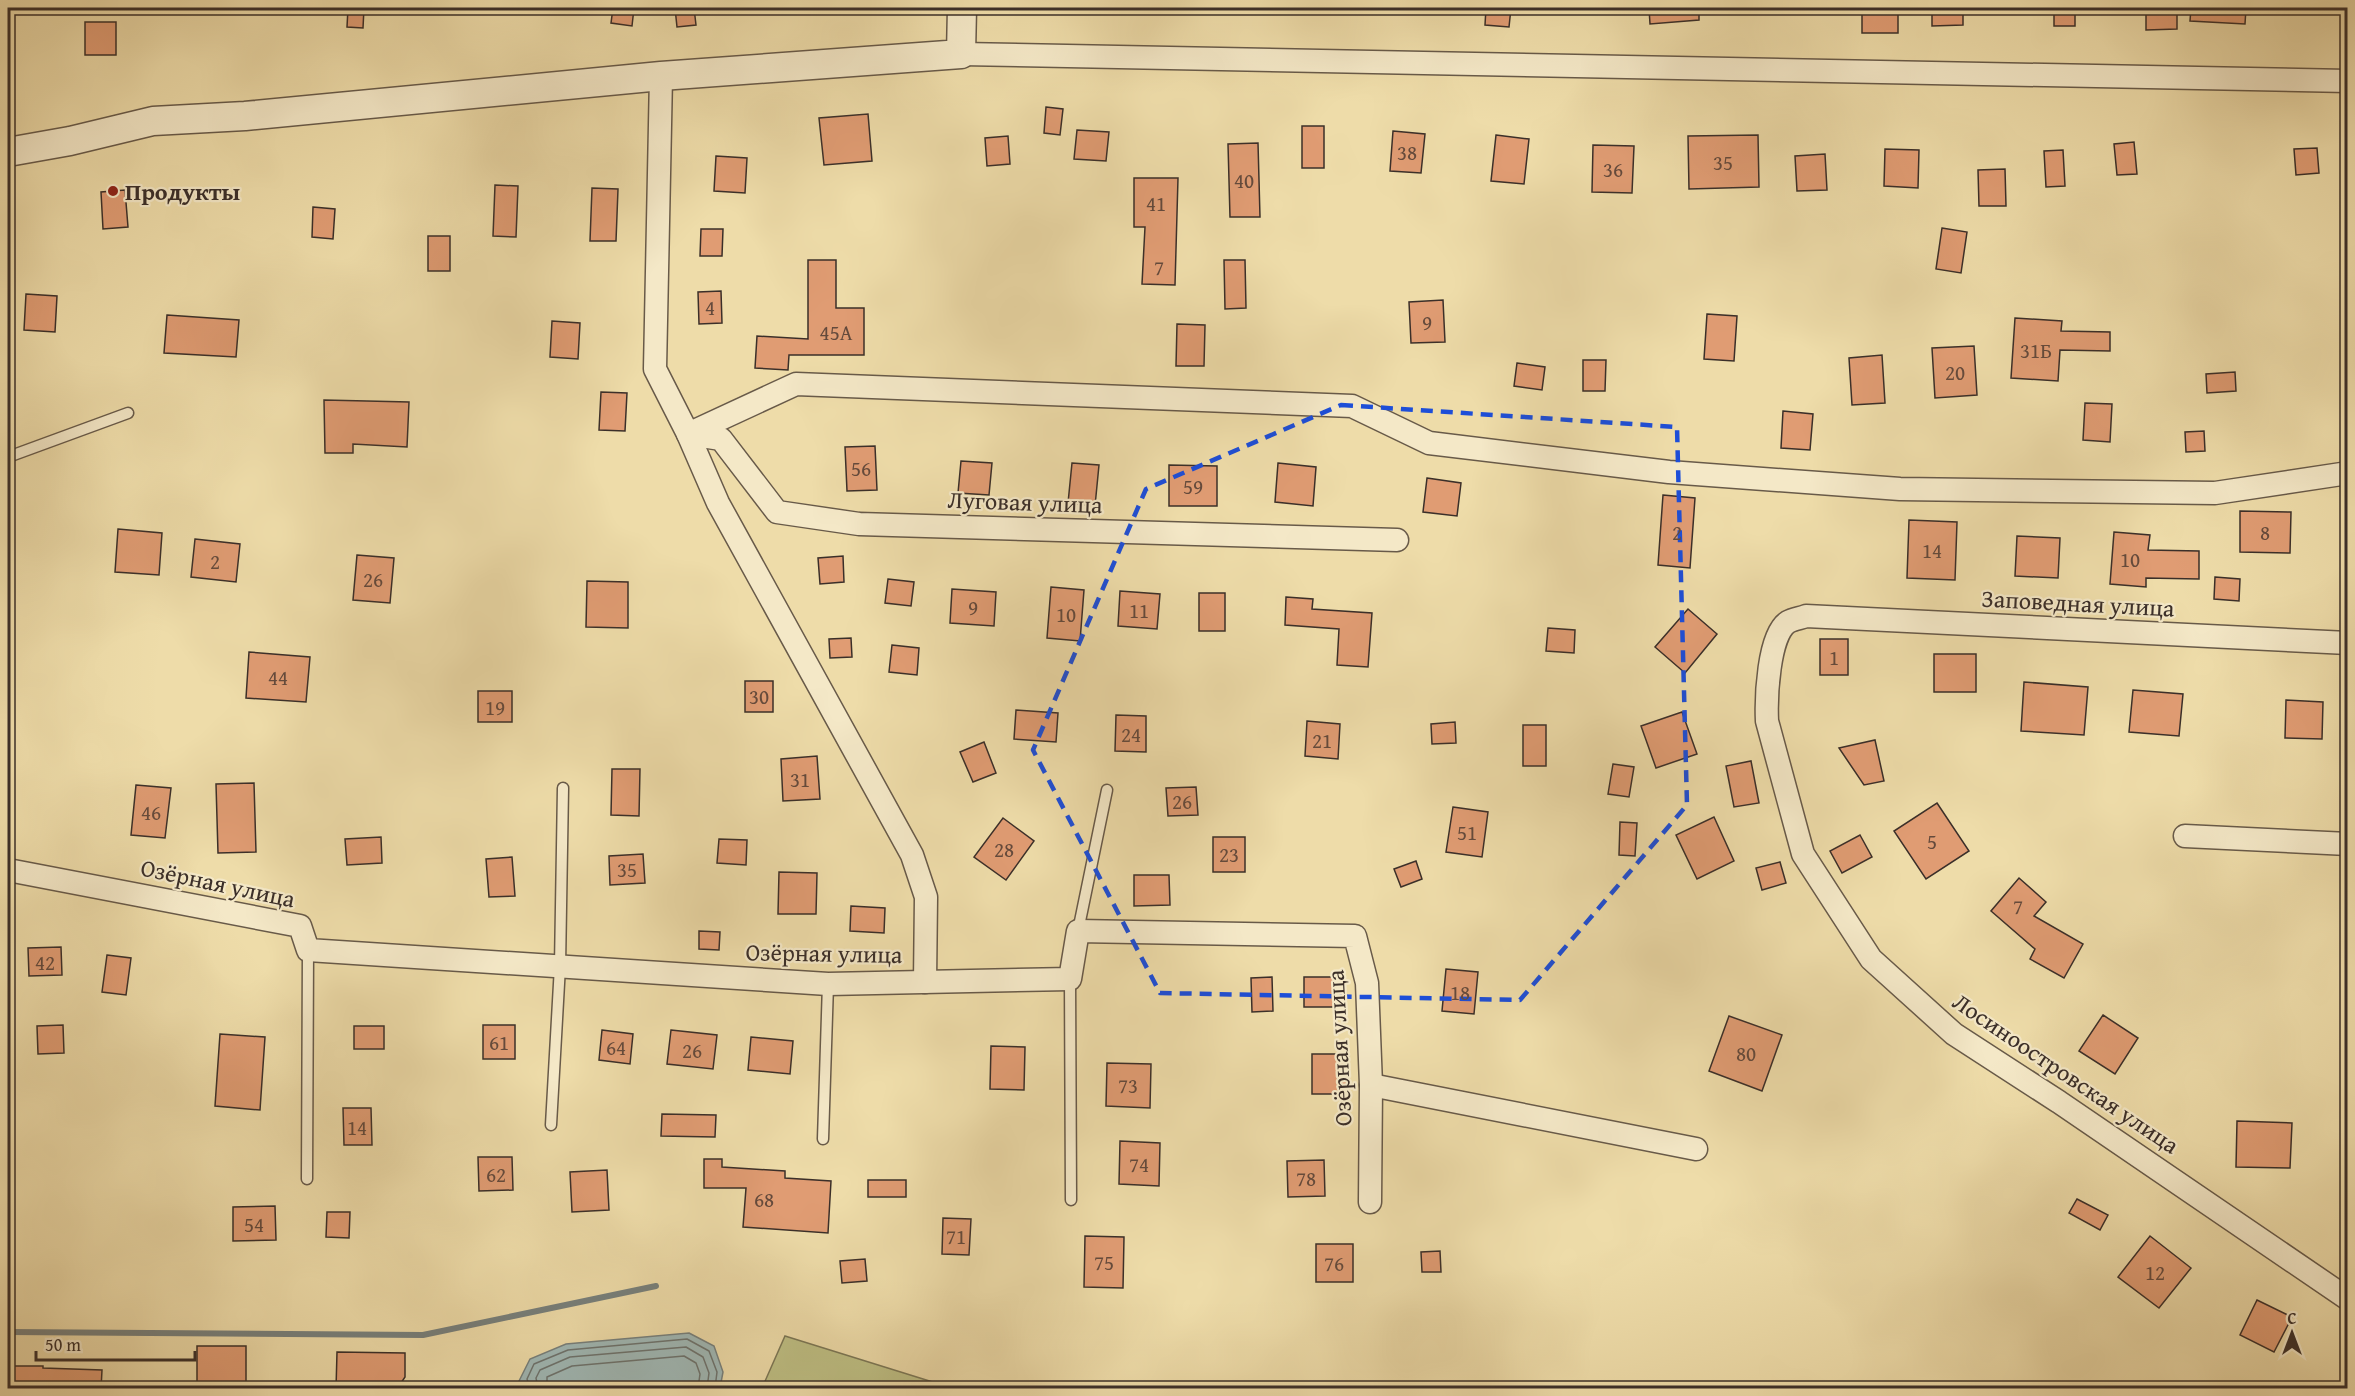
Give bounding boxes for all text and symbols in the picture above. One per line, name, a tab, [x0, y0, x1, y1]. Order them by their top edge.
house number: 38	[1397, 137, 1417, 168]
house number: 35	[1713, 147, 1733, 178]
house number: 36	[1603, 154, 1623, 185]
house number: 40	[1234, 165, 1254, 196]
place label: Продукты	[125, 174, 241, 209]
marker: Продукты	[106, 184, 120, 198]
house number: 41	[1146, 188, 1166, 219]
house number: 7	[1154, 252, 1164, 283]
house number: 4	[705, 292, 715, 323]
house number: 9	[1422, 307, 1432, 338]
house number: 45А	[820, 317, 853, 348]
house number: 31Б	[2020, 335, 2052, 366]
house number: 20	[1945, 357, 1965, 388]
house number: 56	[851, 453, 871, 484]
house number: 59	[1183, 471, 1203, 502]
street label: Луговая улица	[947, 482, 1104, 522]
house number: 2	[1672, 517, 1682, 548]
house number: 8	[2260, 517, 2270, 548]
house number: 14	[1922, 535, 1942, 566]
house number: 10	[2120, 544, 2140, 575]
house number: 2	[210, 546, 220, 577]
house number: 26	[363, 564, 383, 595]
street label: Заповедная улица	[1981, 580, 2176, 626]
house number: 9	[968, 592, 978, 623]
house number: 11	[1129, 595, 1149, 626]
house number: 10	[1056, 599, 1076, 630]
house number: 1	[1829, 642, 1839, 673]
house number: 44	[268, 662, 288, 693]
house number: 30	[749, 681, 769, 712]
house number: 19	[485, 692, 505, 723]
house number: 24	[1121, 719, 1141, 750]
house number: 21	[1312, 725, 1332, 756]
house number: 31	[790, 764, 810, 795]
house number: 26	[1172, 786, 1192, 817]
house number: 46	[141, 797, 161, 828]
house number: 51	[1457, 817, 1477, 848]
house number: 5	[1927, 826, 1937, 857]
house number: 28	[994, 834, 1014, 865]
house number: 23	[1219, 839, 1239, 870]
street label: Озёрная улица	[138, 850, 299, 917]
house number: 35	[617, 854, 637, 885]
house number: 7	[2013, 891, 2023, 922]
street label: Озёрная улица	[745, 934, 903, 972]
house number: 42	[35, 947, 55, 978]
street label: Озёрная улица	[1317, 968, 1361, 1127]
house number: 18	[1450, 977, 1470, 1008]
street label: Лосиноостровская улица	[1946, 984, 2187, 1162]
house number: 61	[489, 1027, 509, 1058]
house number: 64	[606, 1032, 626, 1063]
house number: 26	[682, 1035, 702, 1066]
house number: 80	[1736, 1038, 1756, 1069]
house number: 73	[1118, 1070, 1138, 1101]
house number: 14	[347, 1112, 367, 1143]
house number: 74	[1129, 1149, 1149, 1180]
house number: 62	[486, 1159, 506, 1190]
house number: 78	[1296, 1163, 1316, 1194]
house number: 68	[754, 1184, 774, 1215]
house number: 54	[244, 1209, 264, 1240]
house number: 71	[946, 1221, 966, 1252]
house number: 75	[1094, 1247, 1114, 1278]
house number: 76	[1324, 1248, 1344, 1279]
house number: 12	[2145, 1257, 2165, 1288]
north arrow	[2262, 1303, 2322, 1363]
text: С	[2287, 1306, 2297, 1330]
scale bar	[36, 1324, 195, 1362]
text: 50 m	[45, 1331, 81, 1358]

